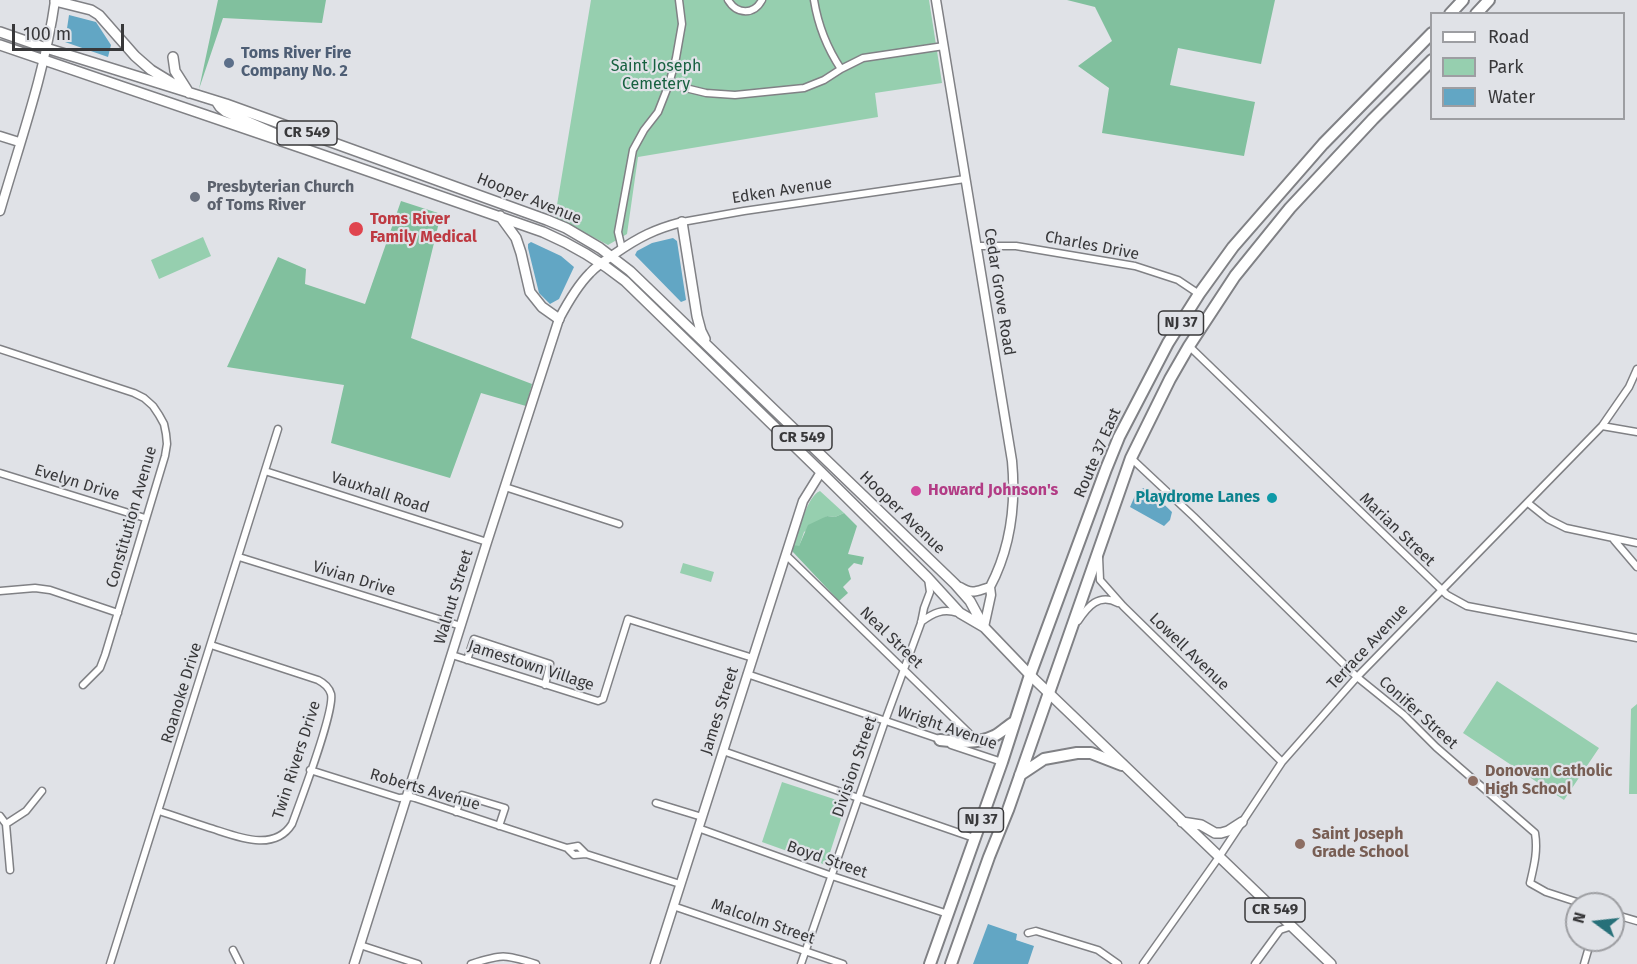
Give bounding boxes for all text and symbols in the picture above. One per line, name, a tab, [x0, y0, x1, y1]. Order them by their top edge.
scale bar	[15, 12, 128, 50]
legend	[1430, 12, 1625, 120]
text: 100 m	[23, 23, 71, 45]
text: Road	[1488, 26, 1530, 48]
place label: Toms River Fire Company No. 2	[241, 44, 351, 82]
marker: Toms River Fire Company No. 2	[222, 56, 236, 70]
text: Park	[1488, 56, 1523, 78]
park label: Saint Joseph Cemetery	[611, 57, 701, 95]
text: Water	[1488, 86, 1535, 108]
road number: CR 549	[277, 121, 337, 145]
street label: Hooper Avenue	[474, 169, 584, 229]
street label: Edken Avenue	[730, 174, 834, 208]
place label: Presbyterian Church of Toms River	[207, 178, 354, 216]
marker: Presbyterian Church of Toms River	[188, 190, 202, 204]
place label: Toms River Family Medical	[370, 210, 477, 248]
marker: Toms River Family Medical	[347, 220, 365, 238]
street label: Cedar Grove Road	[979, 227, 1019, 357]
street label: Charles Drive	[1043, 227, 1141, 265]
road number: NJ 37	[1158, 311, 1204, 335]
street label: Route 37 East	[1070, 405, 1126, 501]
road number: CR 549	[772, 426, 832, 450]
street label: Constitution Avenue	[103, 444, 161, 590]
street label: Evelyn Drive	[32, 461, 122, 505]
street label: Hooper Avenue	[855, 467, 949, 559]
street label: Vauxhall Road	[328, 468, 432, 518]
place label: Howard Johnson's	[928, 481, 1058, 501]
marker: Howard Johnson's	[909, 484, 923, 498]
place label: Playdrome Lanes	[1136, 488, 1260, 508]
street label: Marian Street	[1355, 489, 1439, 571]
marker: Playdrome Lanes	[1265, 491, 1279, 505]
street label: Walnut Street	[430, 547, 478, 647]
street label: Vivian Drive	[310, 557, 398, 601]
street label: Terrace Avenue	[1323, 600, 1413, 694]
street label: Neal Street	[855, 603, 927, 673]
street label: Lowell Avenue	[1145, 609, 1233, 695]
street label: Jamestown Village	[466, 637, 596, 695]
street label: Roanoke Drive	[158, 640, 206, 746]
street label: James Street	[697, 665, 743, 757]
street label: Conifer Street	[1375, 673, 1461, 753]
street label: Twin Rivers Drive	[269, 698, 325, 822]
street label: Wright Avenue	[894, 702, 1000, 754]
street label: Division Street	[829, 714, 881, 820]
place label: Donovan Catholic High School	[1485, 762, 1612, 800]
street label: Roberts Avenue	[368, 765, 482, 815]
marker: Donovan Catholic High School	[1466, 774, 1480, 788]
road number: NJ 37	[958, 808, 1004, 832]
place label: Saint Joseph Grade School	[1312, 825, 1409, 863]
street label: Boyd Street	[784, 837, 870, 883]
marker: Saint Joseph Grade School	[1293, 837, 1307, 851]
north arrow	[1565, 892, 1625, 952]
street label: Malcolm Street	[709, 895, 817, 949]
road number: CR 549	[1245, 898, 1305, 922]
text: N	[1569, 910, 1590, 925]

